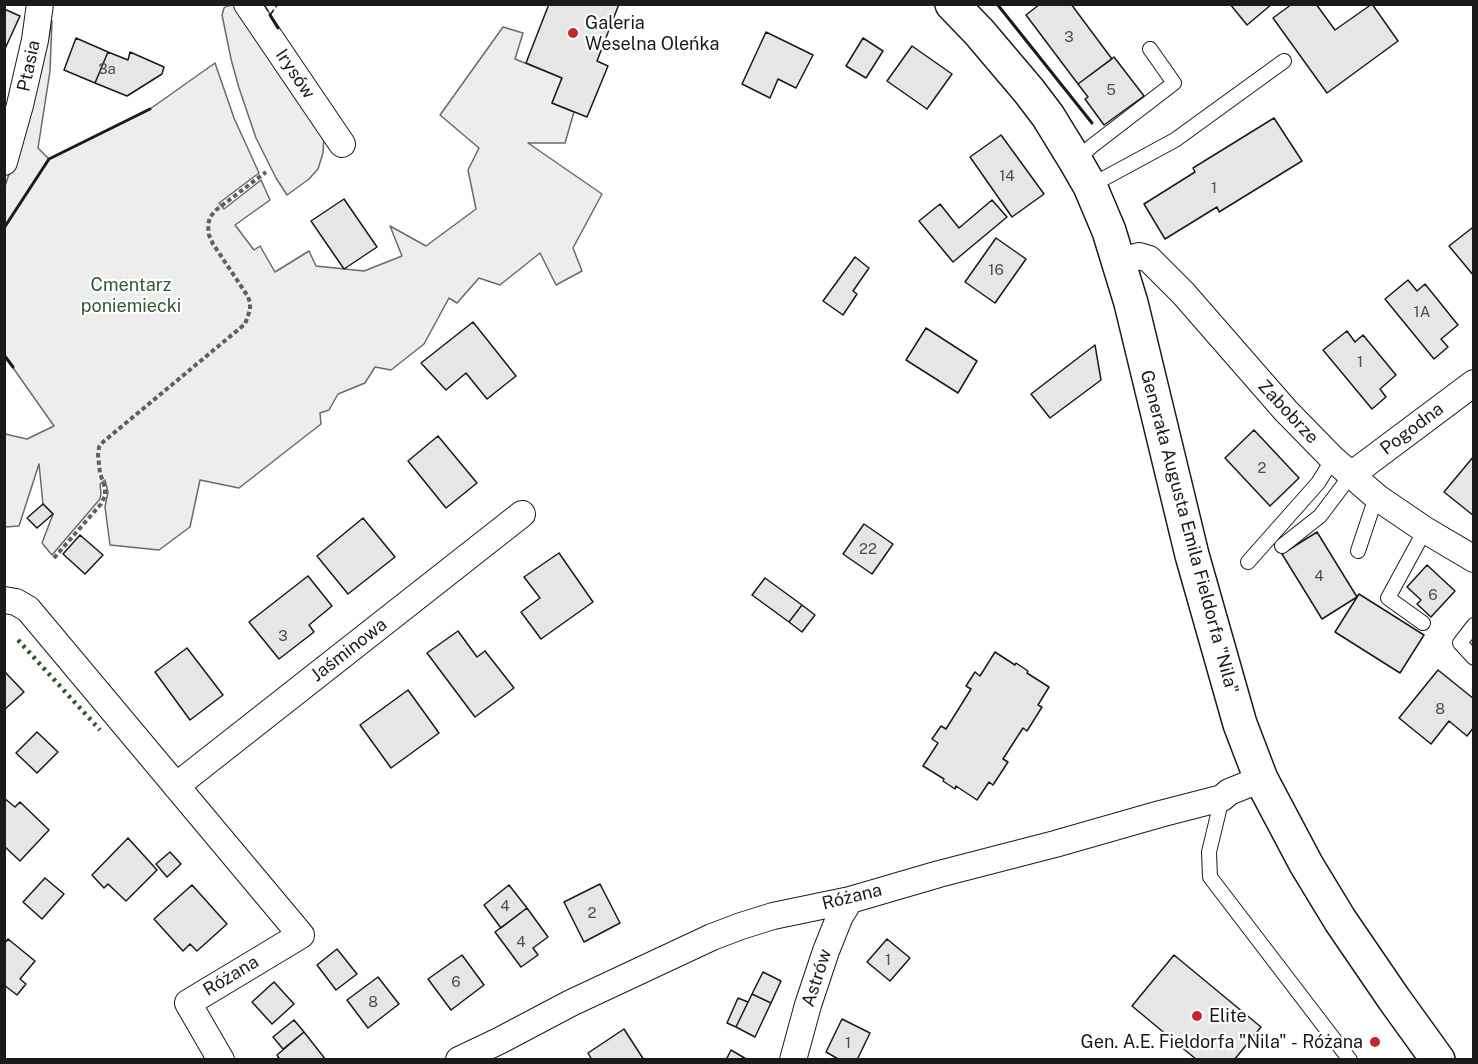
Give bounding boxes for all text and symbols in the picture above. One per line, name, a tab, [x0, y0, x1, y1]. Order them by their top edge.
place label: Galeria Weselna Oleńka	[585, 12, 719, 54]
marker: Galeria Weselna Oleńka	[566, 26, 580, 40]
house number: 3	[1064, 28, 1074, 46]
street label: Ptasia	[13, 38, 45, 94]
street label: Irysów	[271, 45, 319, 103]
house number: 3a	[98, 60, 116, 78]
house number: 5	[1106, 81, 1116, 99]
house number: 14	[999, 167, 1015, 185]
house number: 1	[1211, 179, 1217, 197]
house number: 16	[988, 261, 1004, 279]
park label: Cmentarz poniemiecki	[81, 274, 181, 316]
house number: 1A	[1414, 303, 1430, 321]
house number: 1	[1357, 353, 1363, 371]
street label: Generała Augusta Emila Fieldorfa "Nila"	[1135, 368, 1243, 696]
street label: Zabobrze	[1253, 376, 1323, 448]
street label: Pogodna	[1376, 398, 1448, 460]
house number: 2	[1258, 459, 1266, 477]
house number: 22	[859, 540, 877, 558]
house number: 4	[1314, 567, 1324, 585]
house number: 6	[1428, 586, 1438, 604]
street label: Jaśminowa	[307, 614, 391, 686]
house number: 3	[278, 627, 288, 645]
house number: 8	[1435, 700, 1445, 718]
street label: Różana	[820, 879, 884, 915]
house number: 4	[500, 897, 510, 915]
house number: 2	[588, 904, 596, 922]
house number: 4	[516, 933, 526, 951]
street label: Astrów	[798, 946, 836, 1010]
street label: Różana	[199, 951, 263, 1001]
house number: 1	[885, 951, 891, 969]
house number: 6	[451, 973, 461, 991]
house number: 8	[368, 993, 378, 1011]
place label: Elite	[1209, 1005, 1247, 1027]
marker: Elite	[1190, 1009, 1204, 1023]
place label: Gen. A.E. Fieldorfa "Nila" - Różana	[1081, 1031, 1363, 1053]
house number: 1	[845, 1034, 851, 1052]
marker: Gen. A.E. Fieldorfa "Nila" - Różana	[1368, 1035, 1382, 1049]

